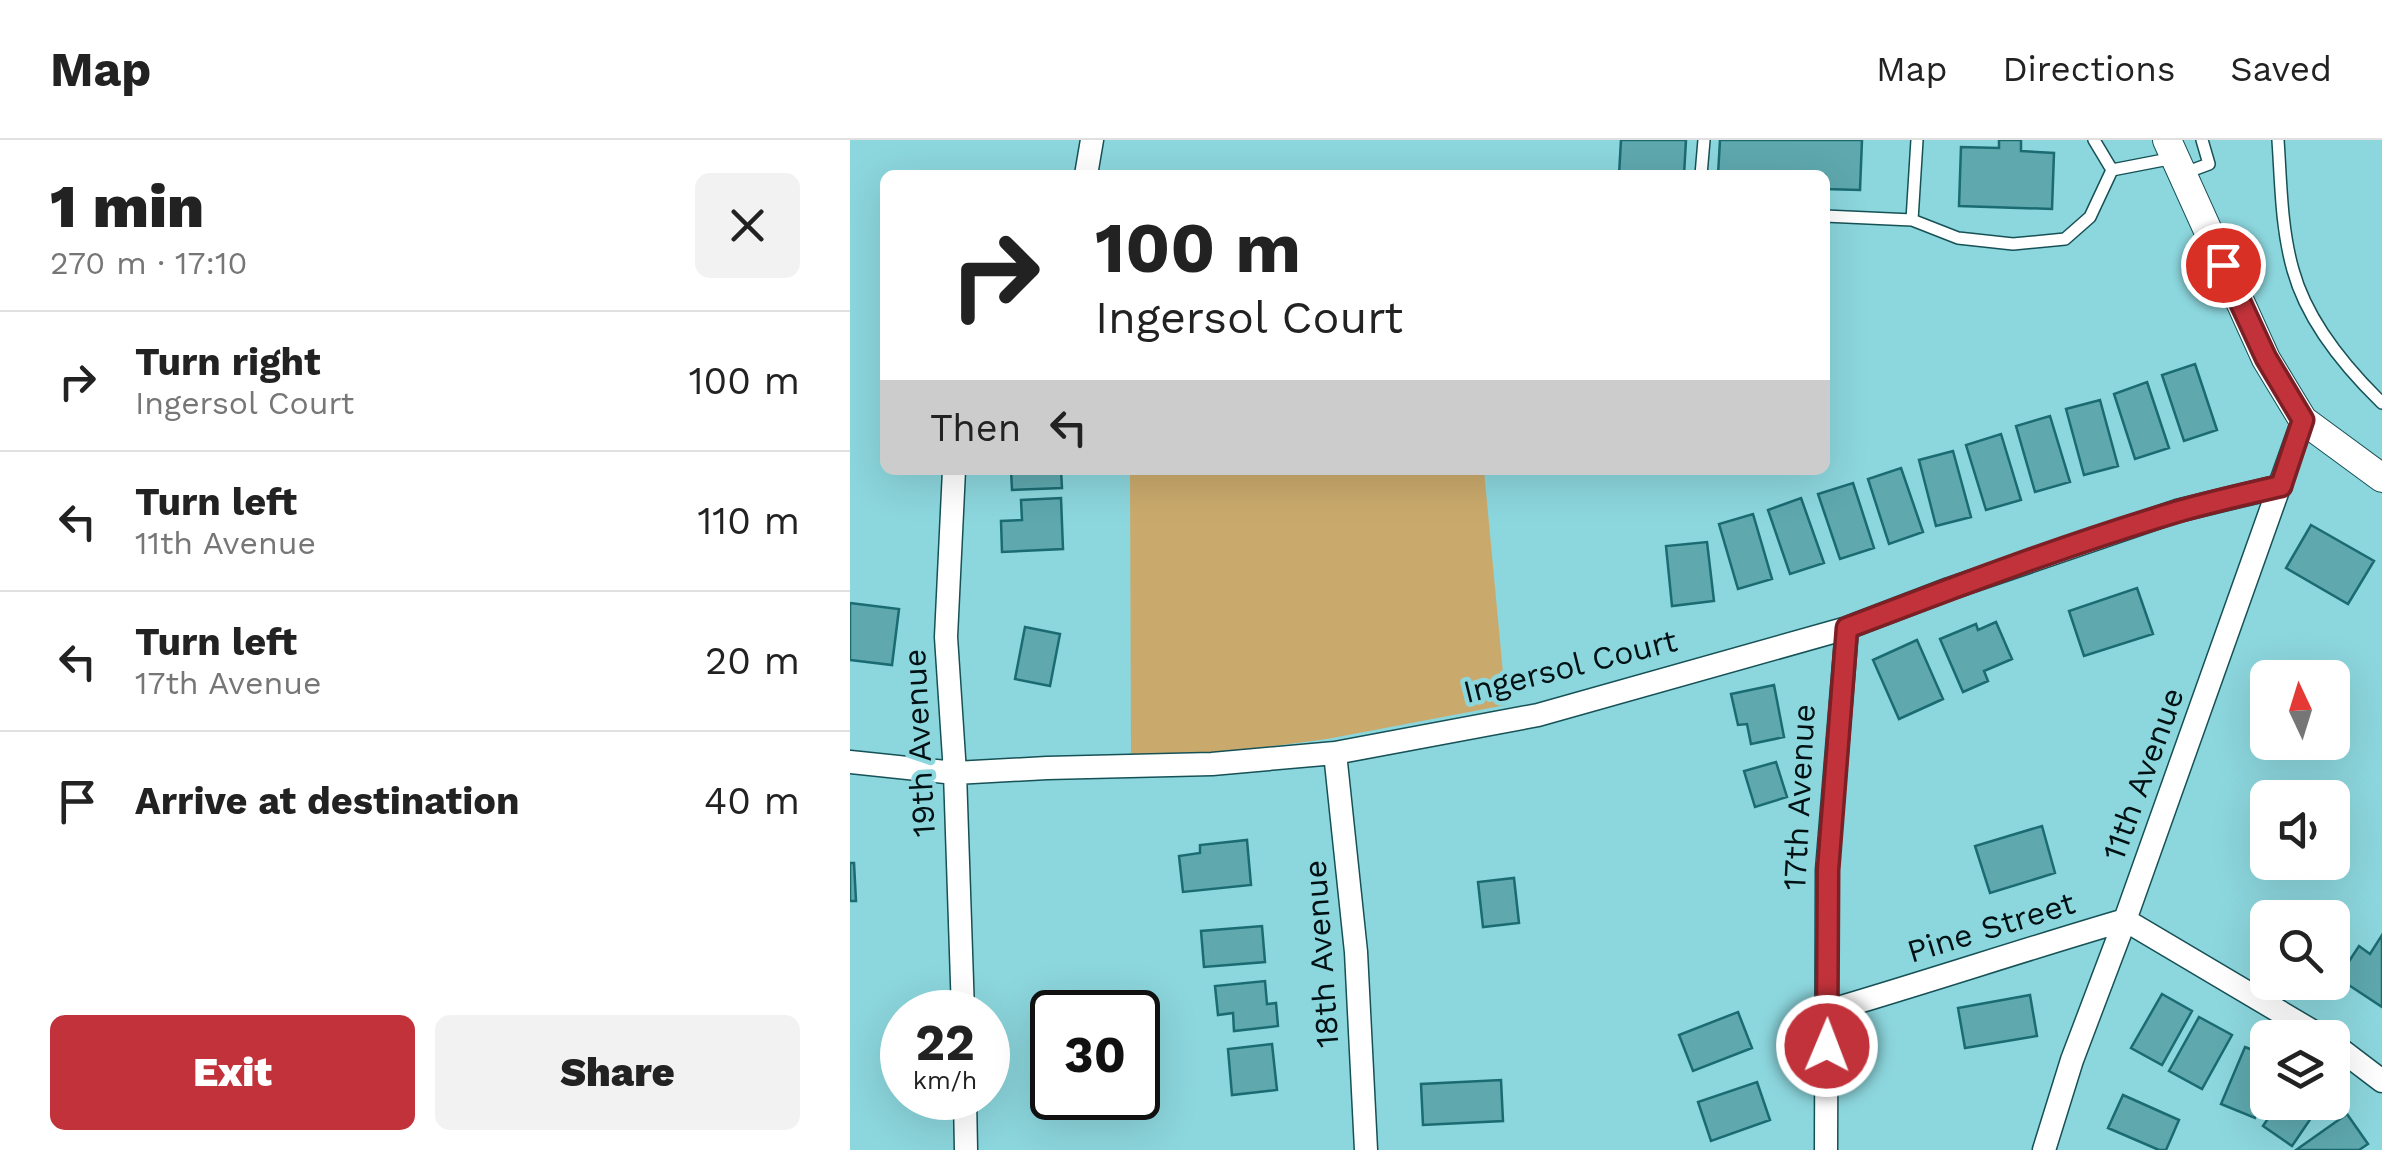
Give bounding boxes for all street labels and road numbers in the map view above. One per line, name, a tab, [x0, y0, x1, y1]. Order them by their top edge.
street label: Ingersol Court	[1459, 621, 1681, 711]
street label: 19th Avenue	[895, 648, 943, 838]
street label: 11th Avenue	[2094, 682, 2192, 866]
street label: 17th Avenue	[1775, 703, 1823, 891]
street label: 18th Avenue	[1295, 859, 1347, 1049]
street label: Pine Street	[1902, 883, 2080, 971]

